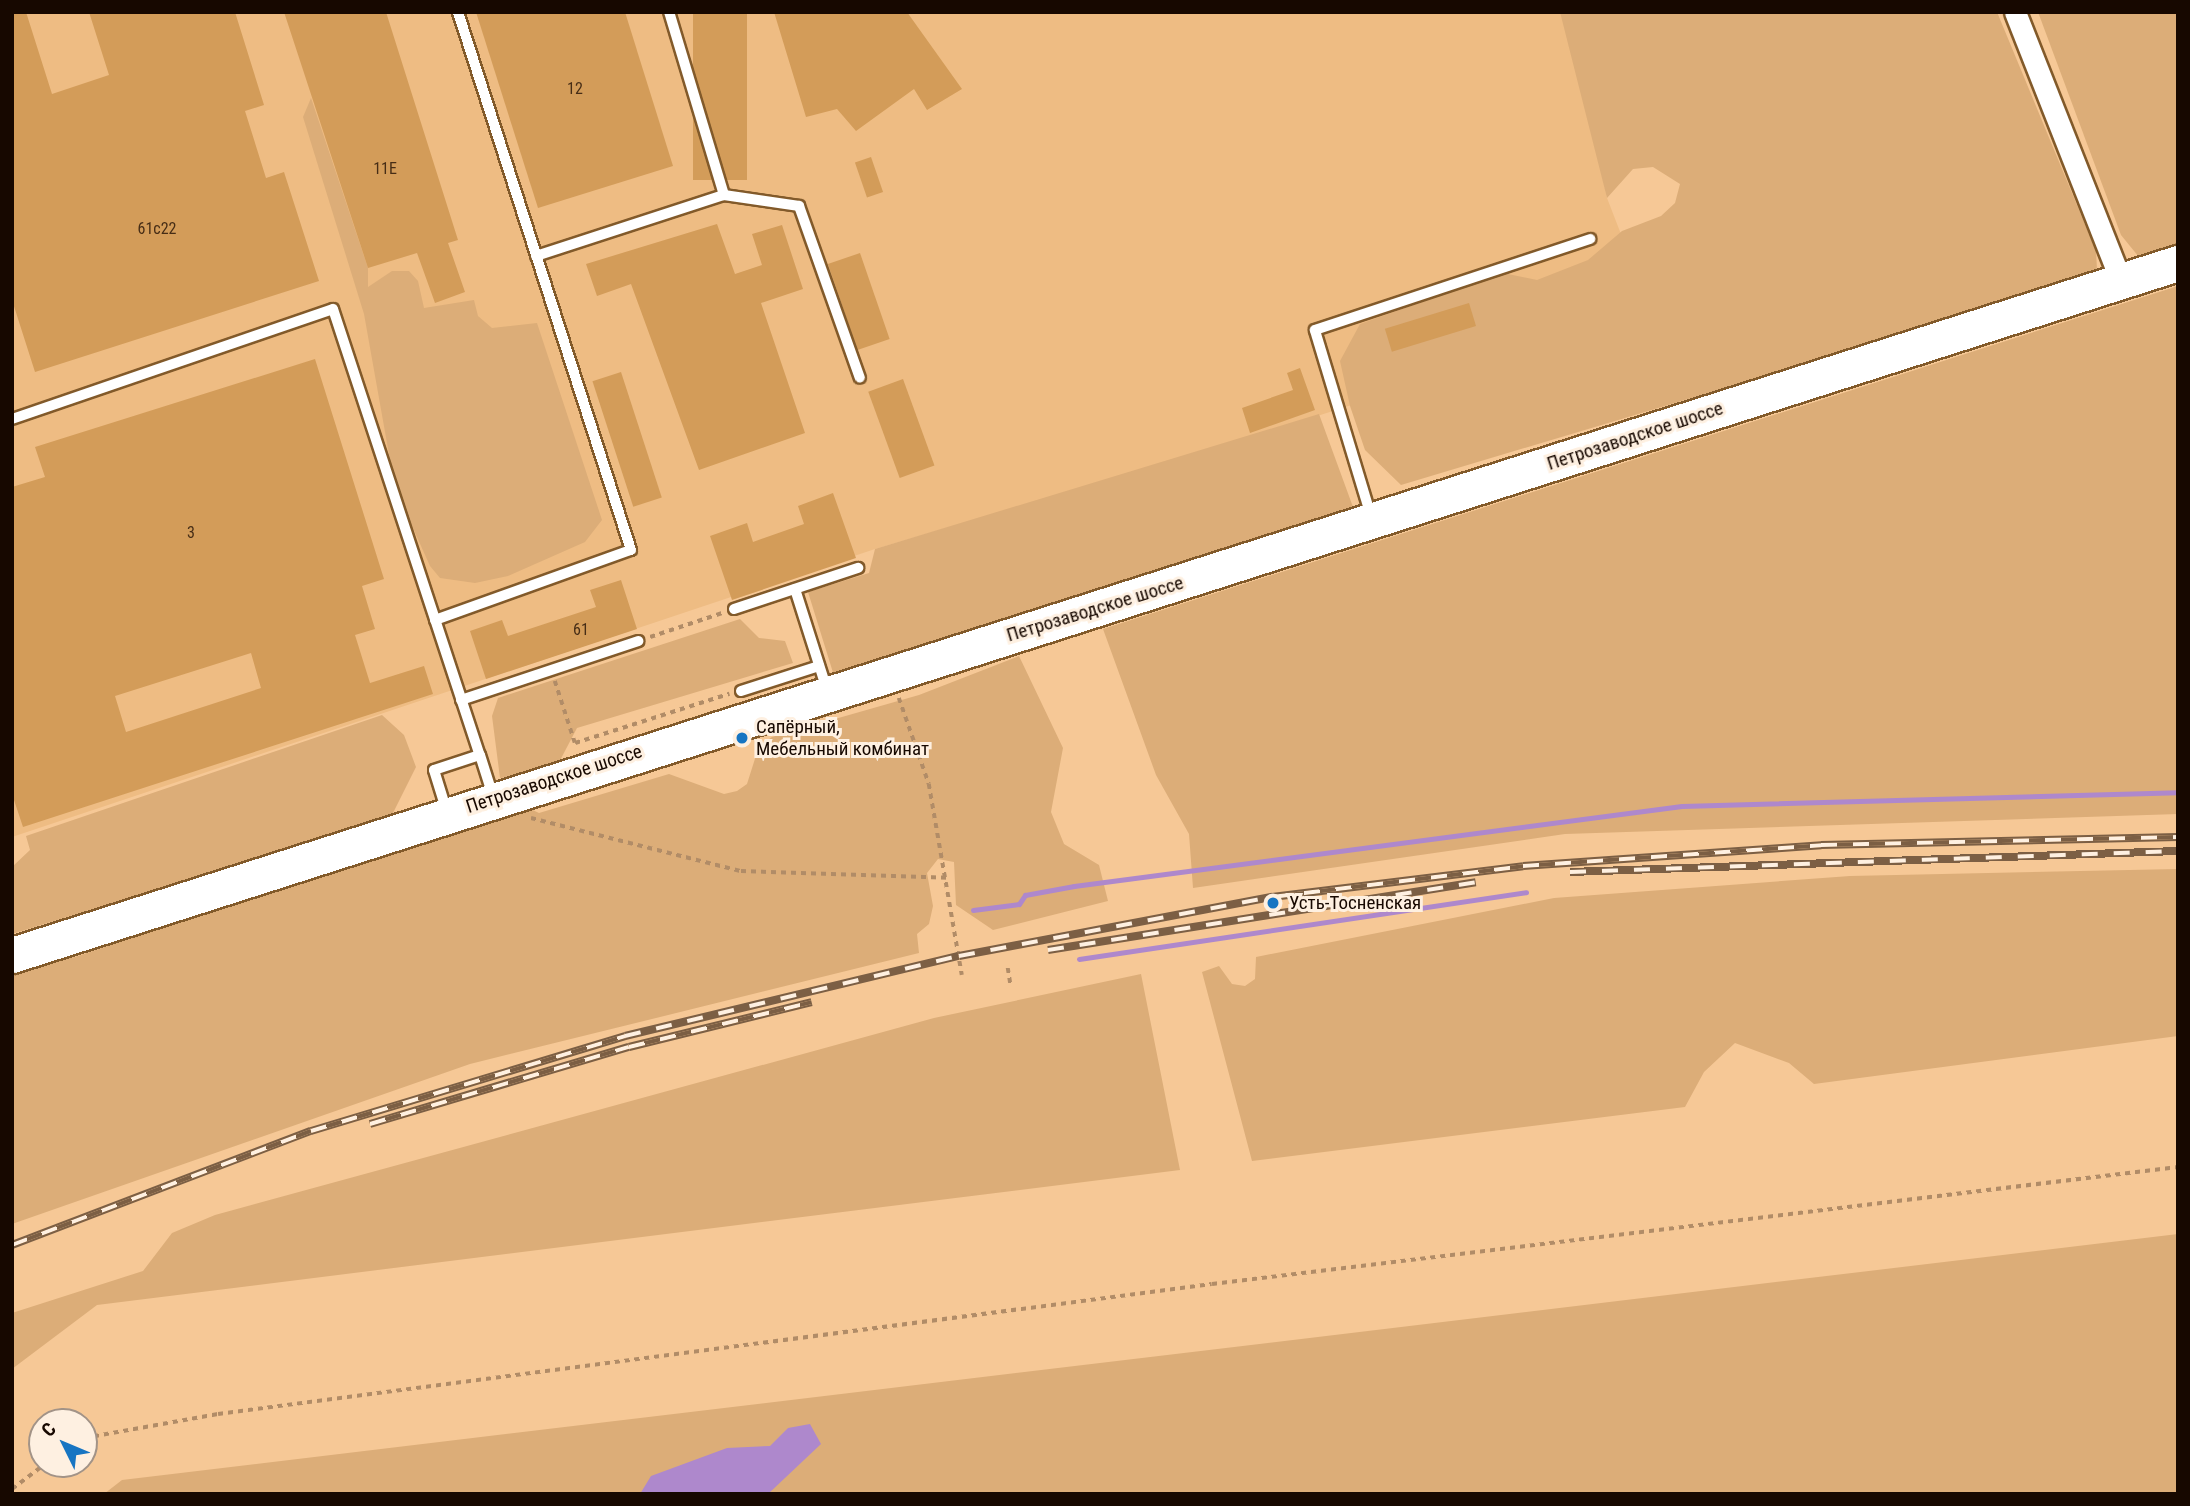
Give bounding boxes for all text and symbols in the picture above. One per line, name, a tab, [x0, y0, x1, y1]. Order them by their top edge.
house number: 12	[567, 79, 583, 99]
house number: 11Е	[373, 159, 397, 179]
house number: 61с22	[138, 219, 176, 239]
street label: Петрозаводское шоссе	[1544, 397, 1726, 475]
house number: 3	[187, 523, 195, 543]
street label: Петрозаводское шоссе	[1004, 571, 1186, 647]
house number: 61	[573, 620, 589, 640]
place label: Сапёрный, Мебельный комбинат	[756, 716, 929, 760]
marker: Сапёрный, Мебельный комбинат	[734, 730, 750, 746]
street label: Петрозаводское шоссе	[463, 740, 645, 818]
place label: Усть-Тосненская	[1289, 892, 1421, 914]
marker: Усть-Тосненская	[1263, 893, 1283, 913]
north arrow	[28, 1408, 98, 1478]
text: С	[37, 1418, 61, 1442]

